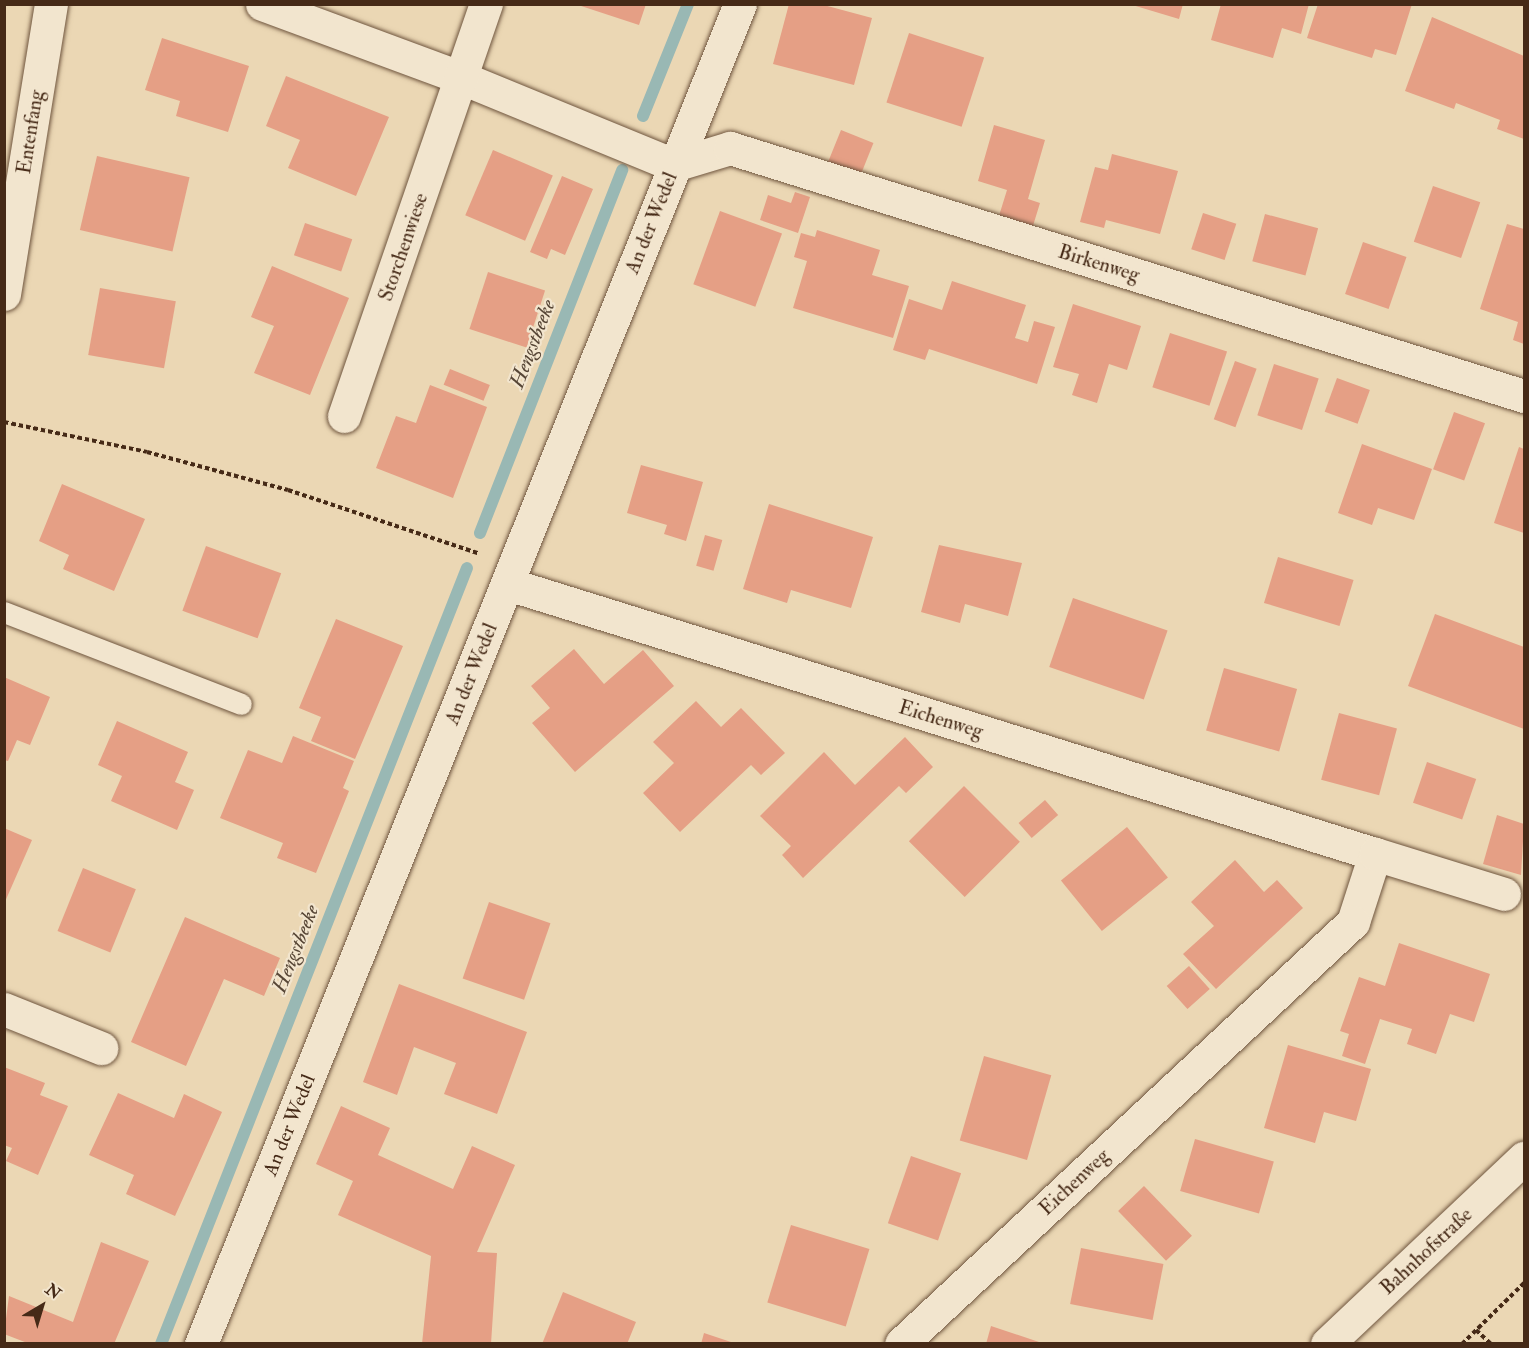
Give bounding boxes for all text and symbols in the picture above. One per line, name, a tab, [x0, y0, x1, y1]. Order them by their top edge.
street label: Entenfang	[12, 88, 48, 176]
street label: An der Wedel	[620, 169, 682, 277]
street label: Storchenwiese	[373, 190, 433, 304]
street label: Birkenweg	[1055, 239, 1143, 287]
water label: Hengstbeeke	[505, 296, 561, 392]
street label: An der Wedel	[440, 620, 502, 728]
street label: Eichenweg	[896, 695, 986, 743]
water label: Hengstbeeke	[267, 901, 325, 997]
street label: An der Wedel	[258, 1071, 320, 1179]
street label: Eichenweg	[1034, 1144, 1114, 1220]
street label: Bahnhofstraße	[1375, 1202, 1477, 1300]
north arrow	[12, 1276, 72, 1336]
text: N	[41, 1280, 65, 1304]

